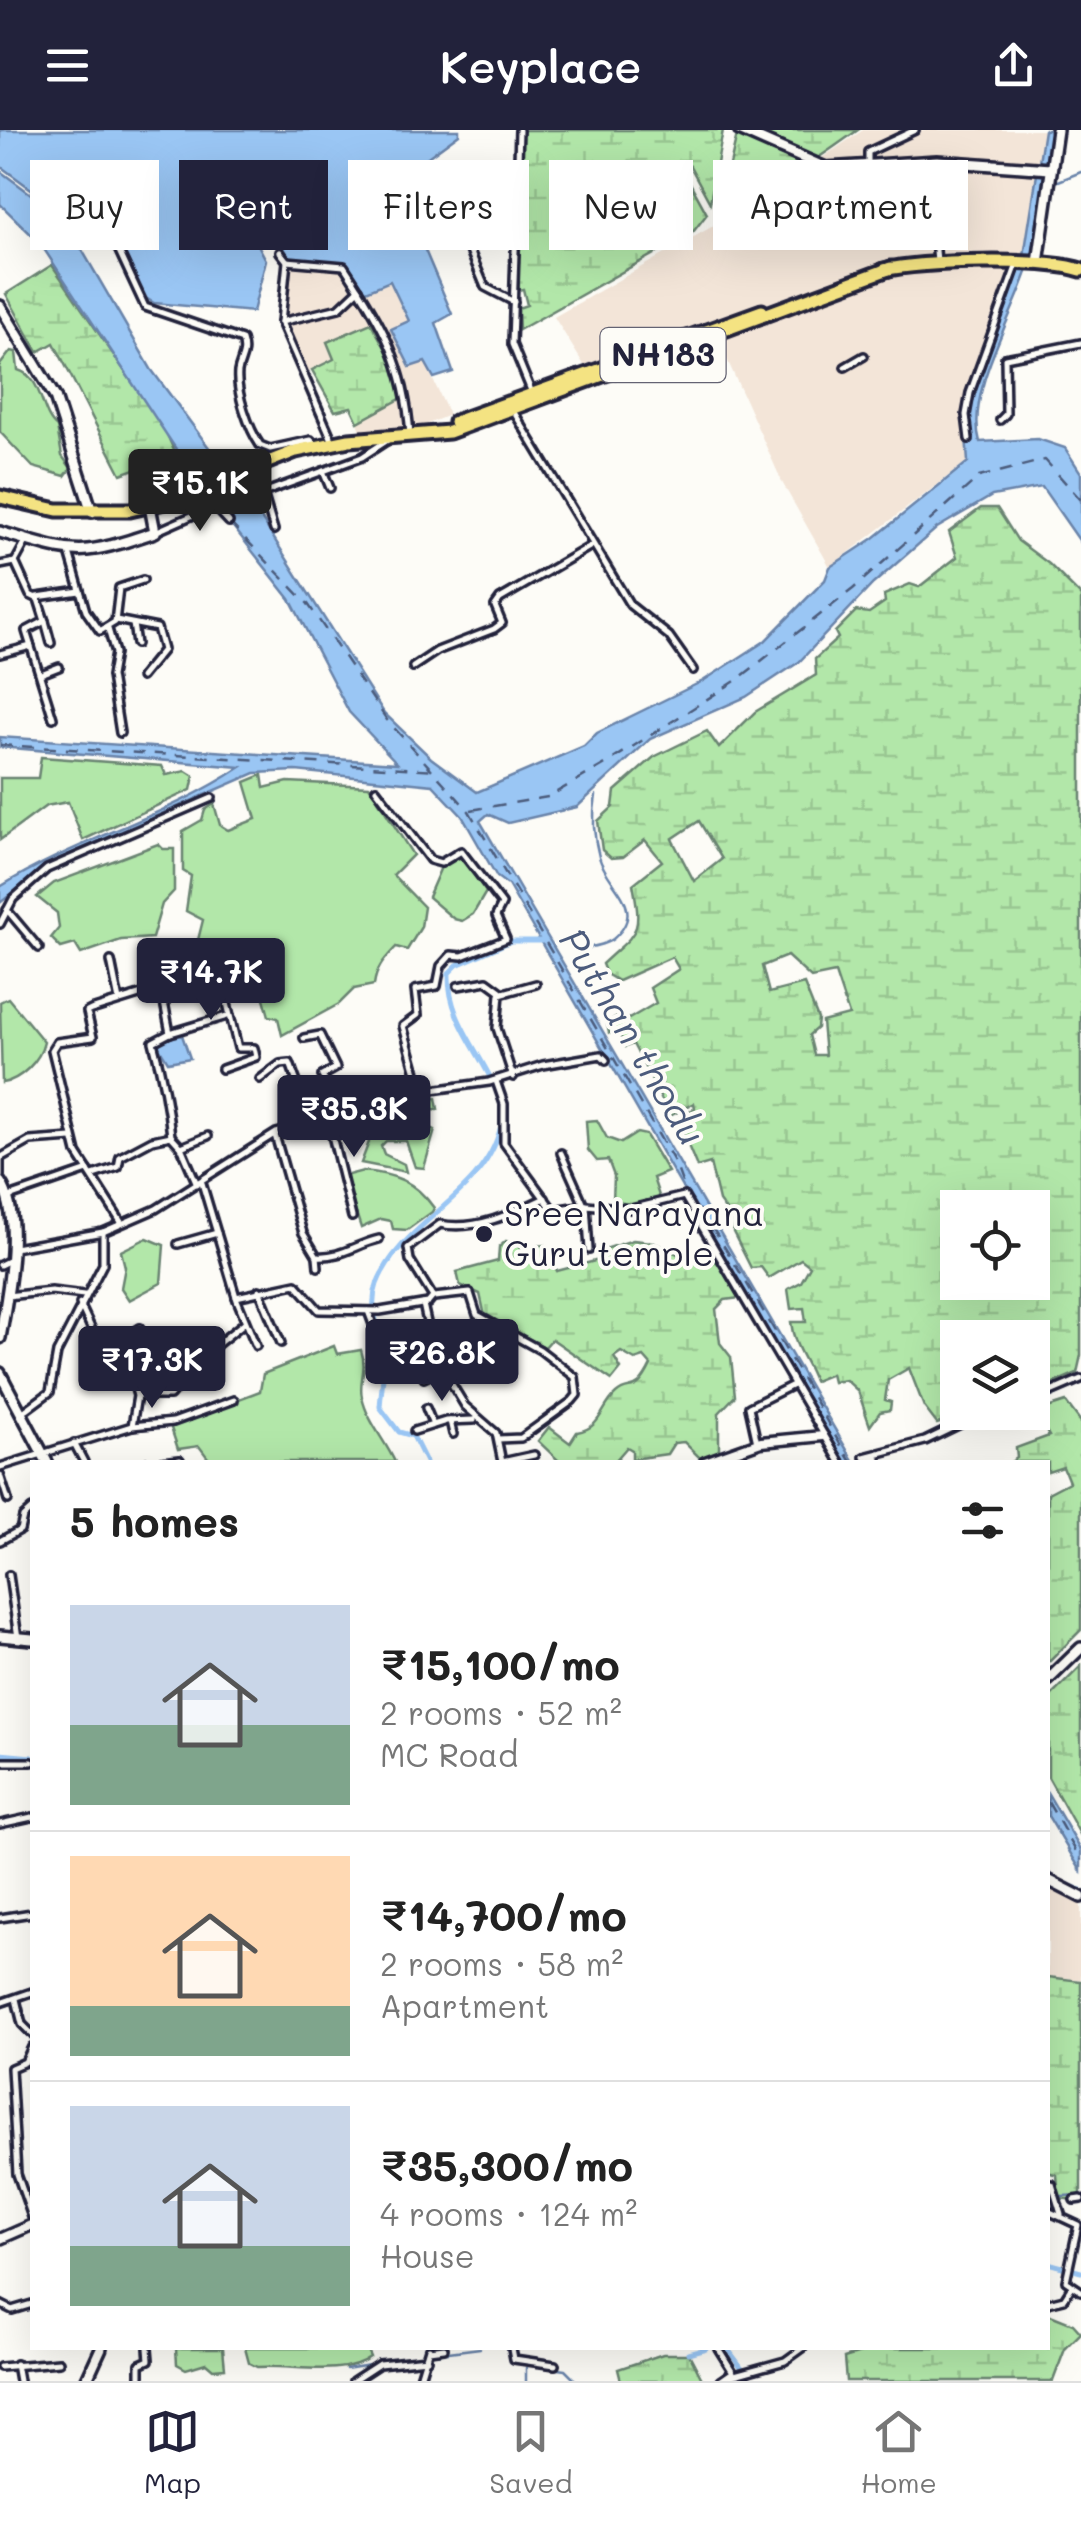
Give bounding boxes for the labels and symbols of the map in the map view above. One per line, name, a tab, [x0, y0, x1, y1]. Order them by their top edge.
road number: NH183	[600, 328, 726, 382]
pin: ₹15.1K	[119, 449, 281, 534]
water label: Puthan thodu	[549, 918, 718, 1154]
pin: ₹14.7K	[130, 938, 292, 1023]
pin: ₹35.3K	[273, 1075, 435, 1160]
place label: Sree Narayana Guru temple	[504, 1189, 764, 1275]
marker: Sree Narayana Guru temple	[473, 1223, 495, 1245]
pin: ₹26.8K	[361, 1319, 523, 1404]
pin: ₹17.3K	[71, 1326, 233, 1411]

